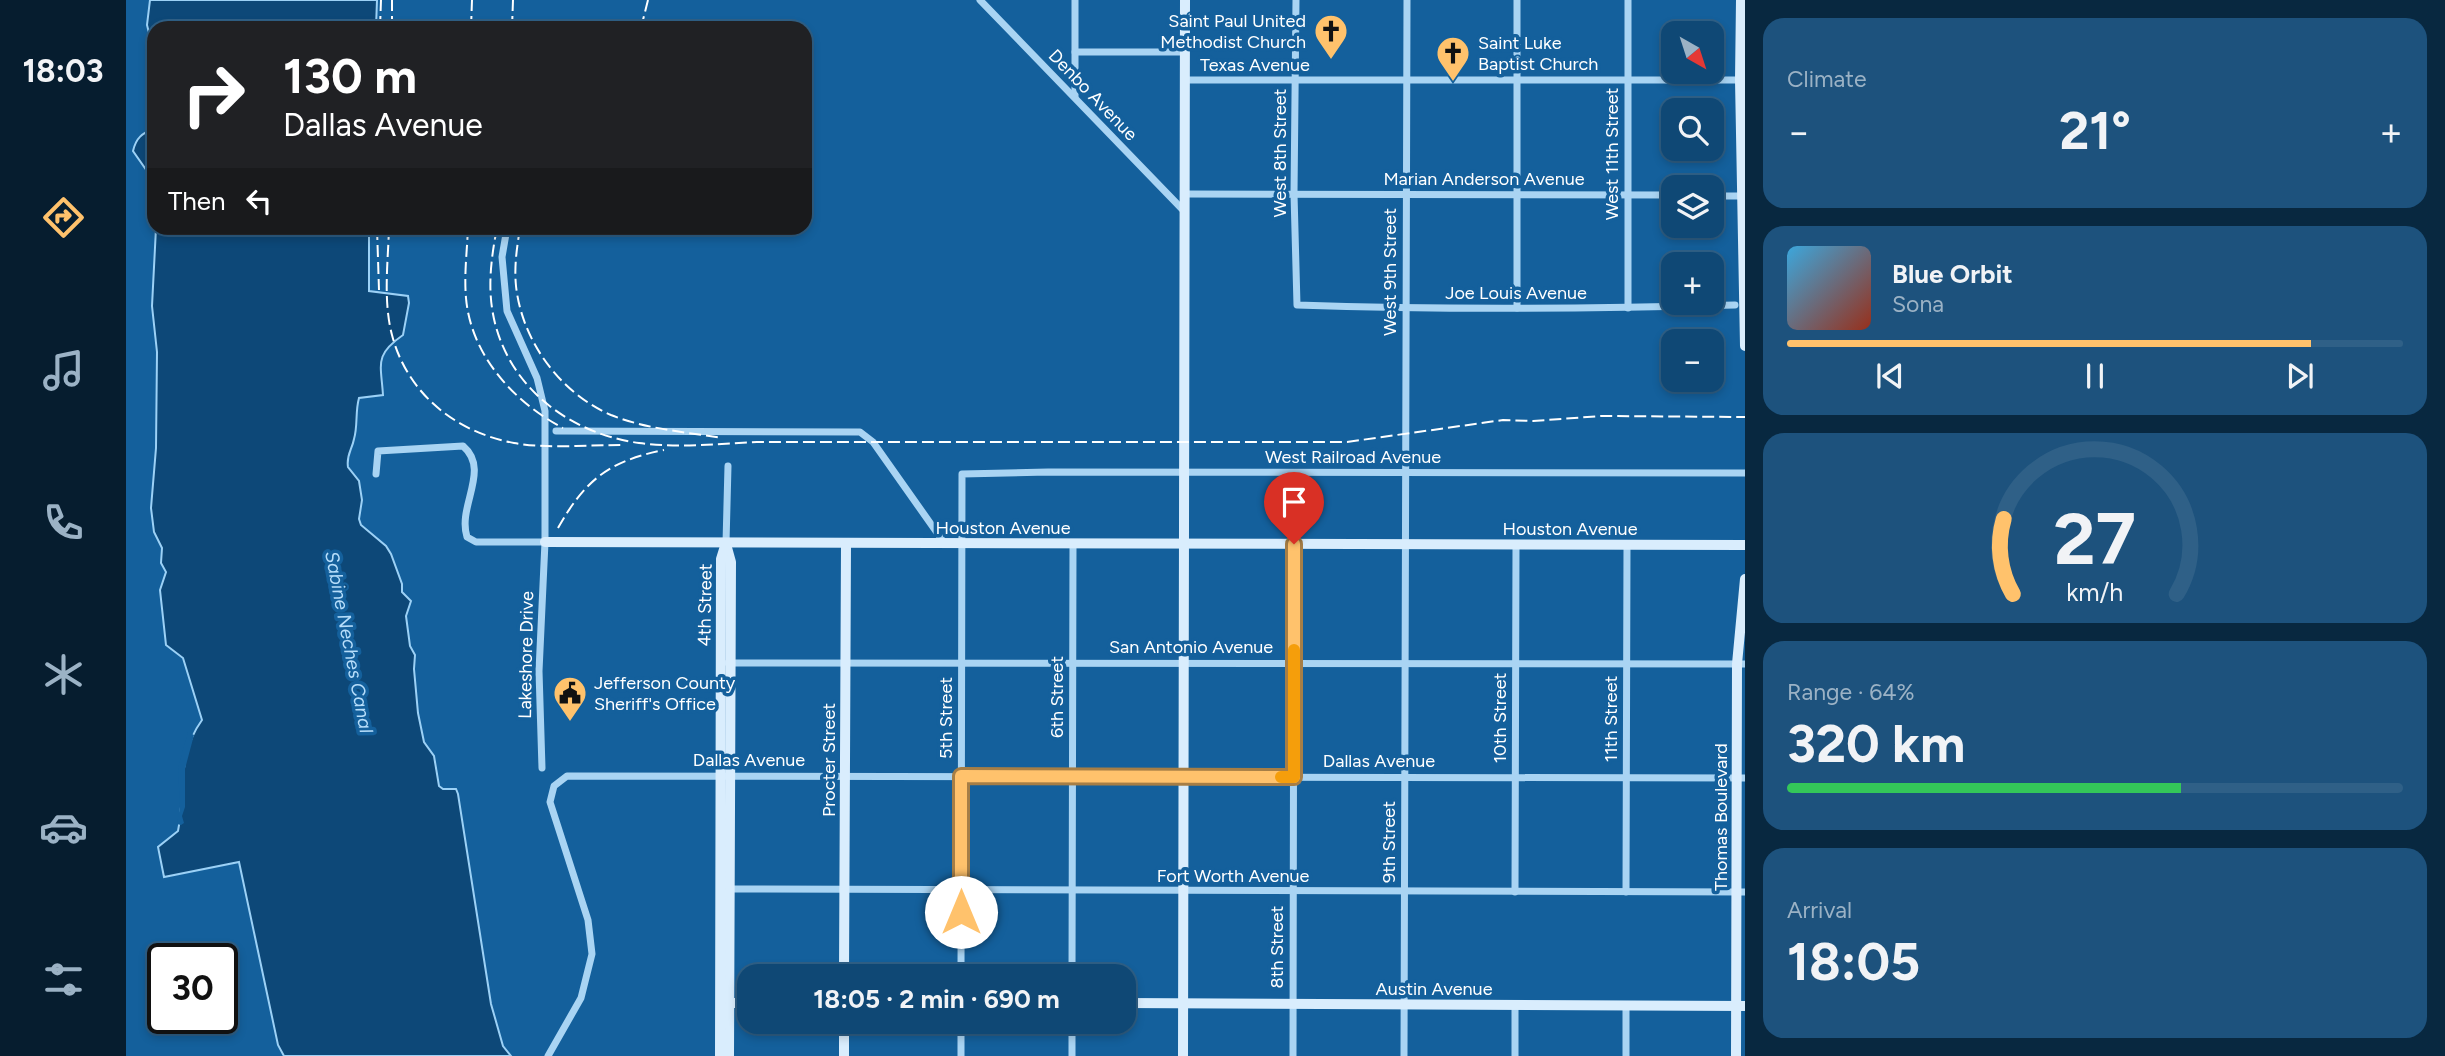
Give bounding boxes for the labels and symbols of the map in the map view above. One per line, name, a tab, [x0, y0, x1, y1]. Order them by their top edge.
place label: Saint Paul United Methodist Church	[1160, 10, 1306, 53]
church icon: Saint Paul United Methodist Church	[1312, 12, 1350, 61]
north arrow	[1661, 21, 1724, 84]
place label: Saint Luke Baptist Church	[1478, 32, 1598, 75]
church icon: Saint Luke Baptist Church	[1434, 34, 1472, 83]
street label: Denbo Avenue	[1044, 45, 1142, 145]
street label: Texas Avenue	[1200, 54, 1310, 76]
street label: West 8th Street	[1269, 88, 1291, 217]
street label: West 11th Street	[1601, 88, 1623, 220]
street label: Marian Anderson Avenue	[1383, 168, 1585, 190]
street label: West 9th Street	[1379, 208, 1401, 336]
street label: Joe Louis Avenue	[1445, 282, 1587, 304]
street label: West Railroad Avenue	[1265, 446, 1441, 468]
pin	[1264, 472, 1324, 544]
street label: Houston Avenue	[936, 517, 1071, 539]
street label: Houston Avenue	[1503, 518, 1638, 540]
water label: Sabine Neches Canal	[320, 549, 378, 736]
street label: 4th Street	[693, 563, 717, 647]
street label: Lakeshore Drive	[514, 591, 538, 719]
street label: San Antonio Avenue	[1109, 636, 1273, 658]
street label: 6th Street	[1046, 656, 1068, 738]
place label: Jefferson County Sheriff's Office	[594, 672, 736, 715]
street label: 10th Street	[1489, 672, 1511, 763]
public building icon: Jefferson County Sheriff's Office	[551, 674, 589, 723]
street label: 11th Street	[1600, 676, 1622, 762]
street label: 5th Street	[935, 677, 957, 759]
street label: Procter Street	[818, 703, 840, 817]
street label: Thomas Boulevard	[1710, 743, 1732, 891]
street label: Dallas Avenue	[693, 749, 805, 771]
street label: Dallas Avenue	[1323, 750, 1435, 772]
street label: 9th Street	[1378, 801, 1400, 883]
street label: Fort Worth Avenue	[1157, 865, 1310, 887]
position arrow	[924, 875, 998, 949]
street label: 8th Street	[1266, 905, 1288, 988]
speed limit sign: 30	[147, 943, 238, 1034]
street label: Austin Avenue	[1376, 978, 1493, 1000]

